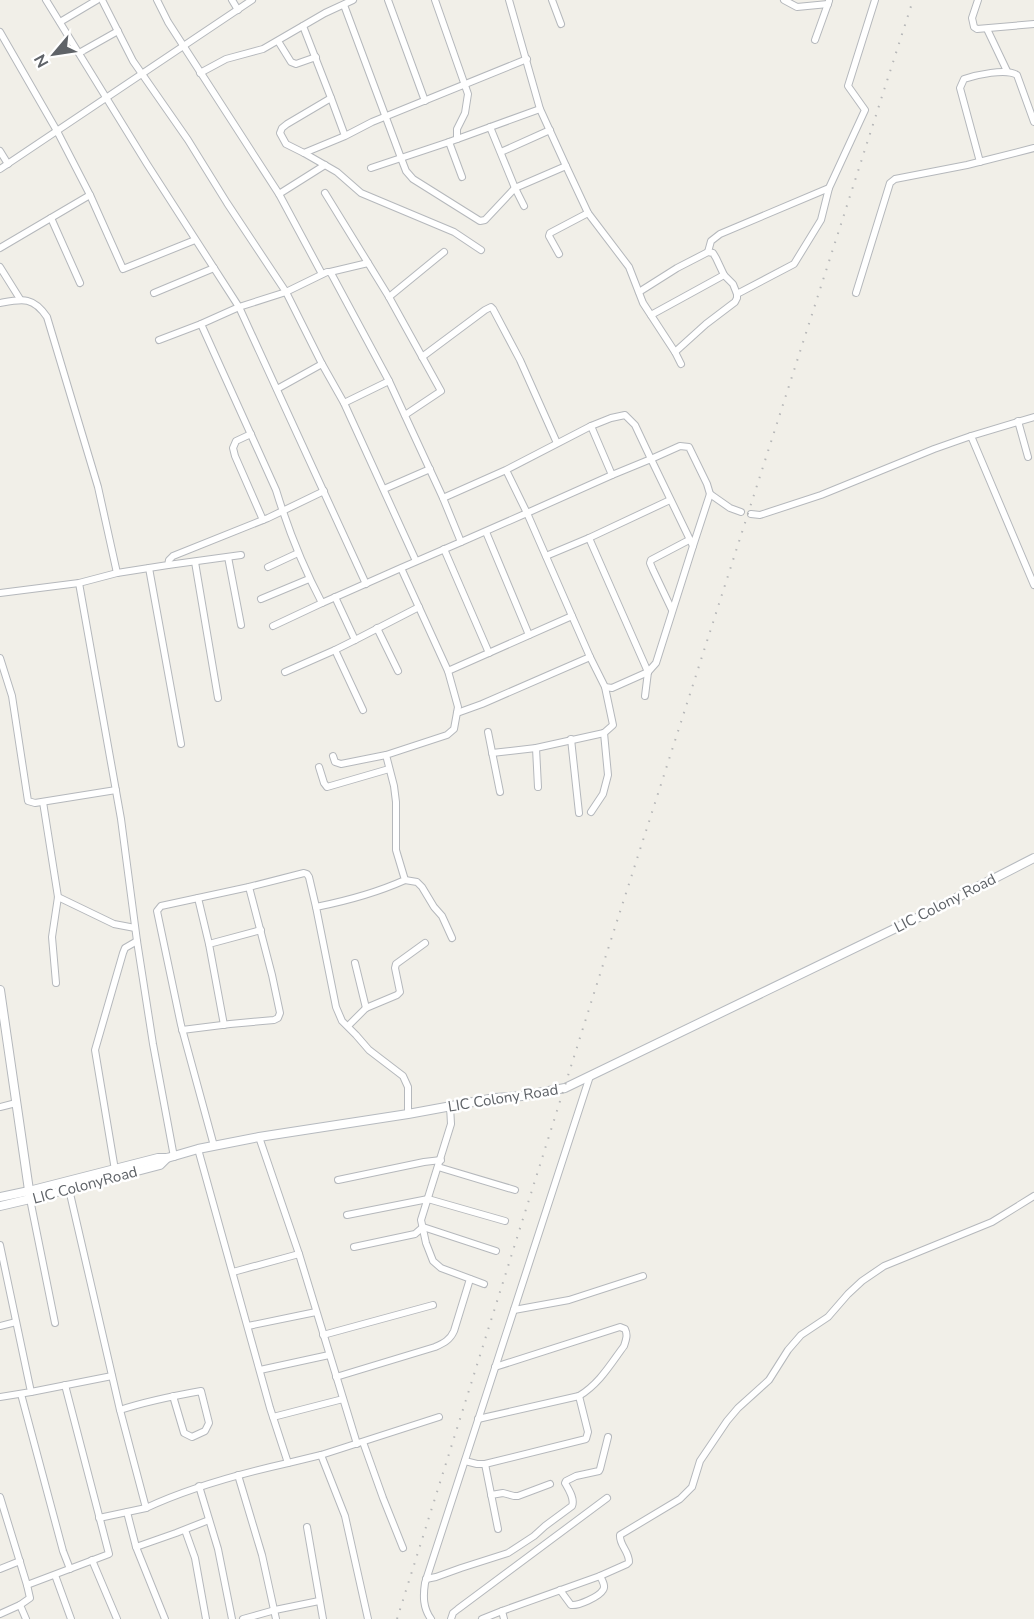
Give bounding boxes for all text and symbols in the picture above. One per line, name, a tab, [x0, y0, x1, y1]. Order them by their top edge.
north arrow	[24, 24, 84, 84]
text: N	[29, 50, 54, 71]
street label: LIC Colony Road	[891, 869, 999, 937]
street label: LIC Colony Road	[446, 1079, 560, 1117]
street label: LIC ColonyRoad	[30, 1161, 140, 1209]

